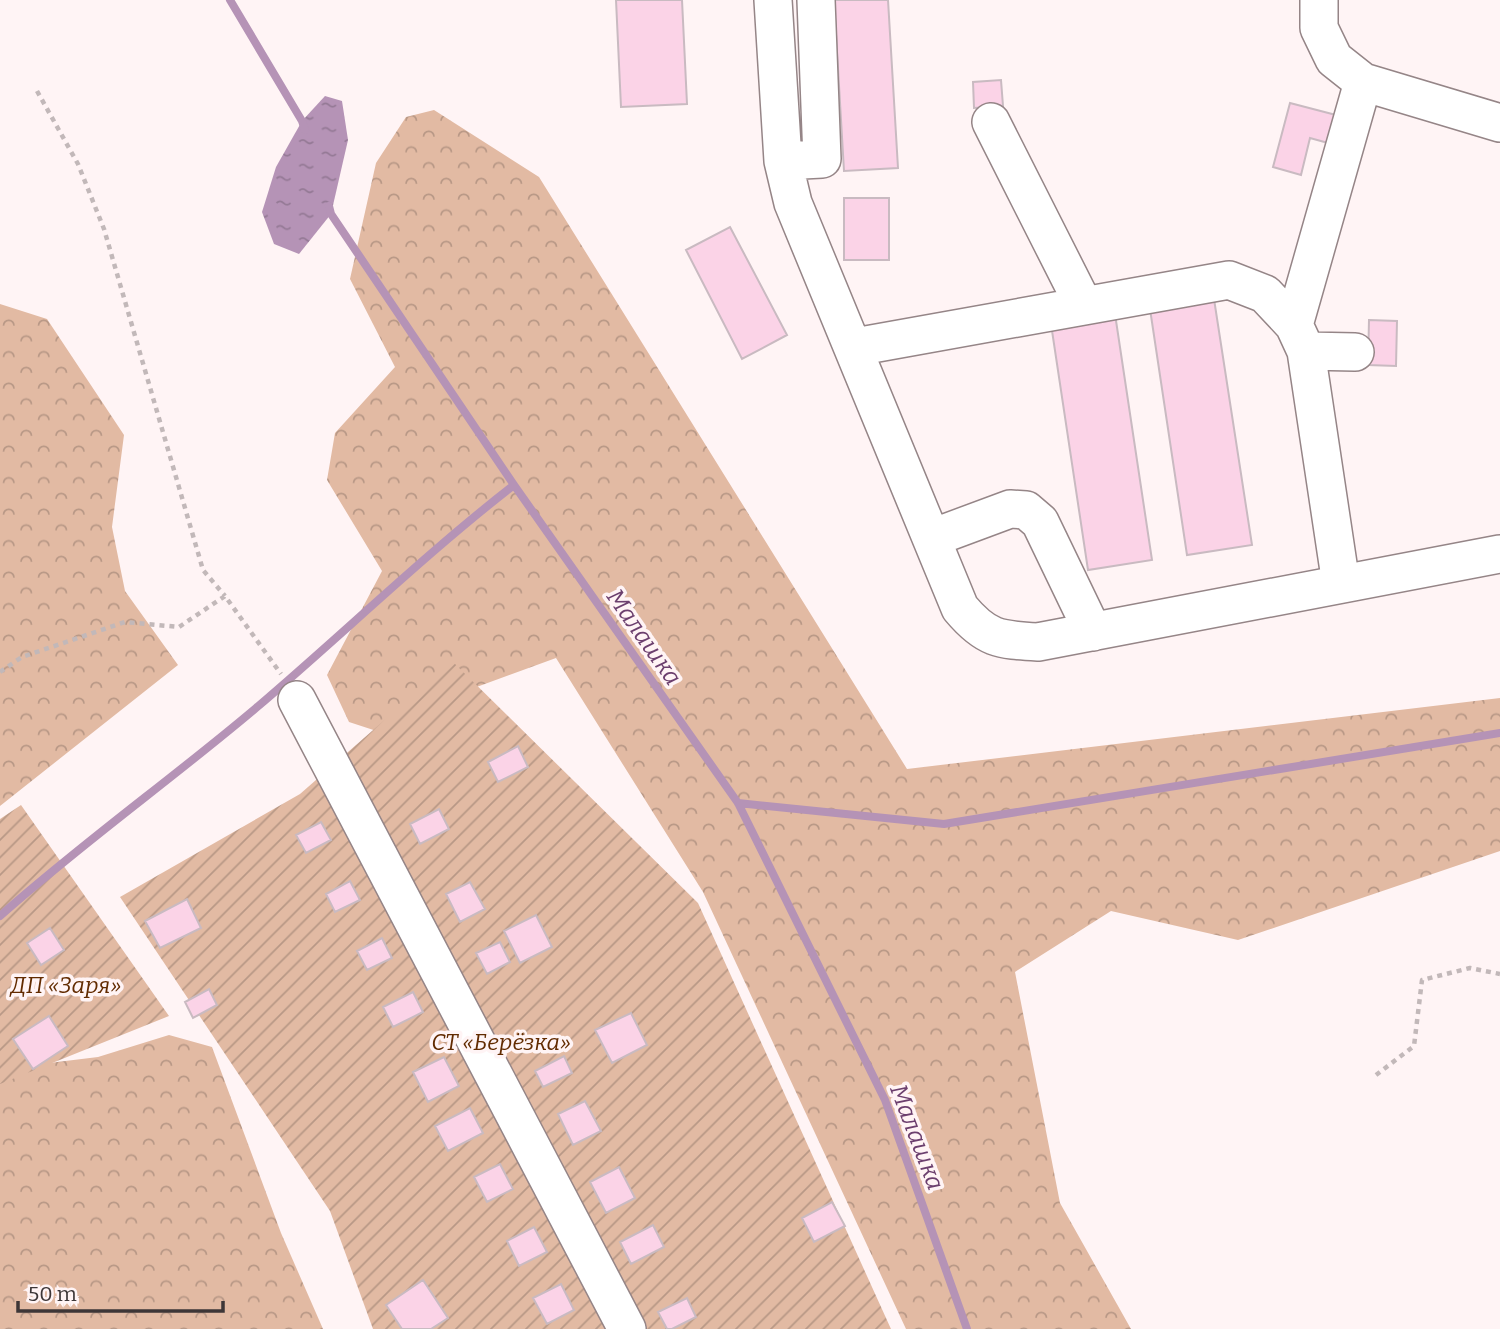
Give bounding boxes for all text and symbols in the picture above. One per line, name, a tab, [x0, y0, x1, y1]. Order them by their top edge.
water label: Малашка	[601, 584, 687, 690]
park label: ДП «Заря»	[9, 971, 121, 999]
park label: СТ «Берёзка»	[431, 1028, 571, 1056]
water label: Малашка	[884, 1080, 950, 1194]
scale bar	[18, 1270, 222, 1314]
text: 50 m	[28, 1281, 77, 1307]

